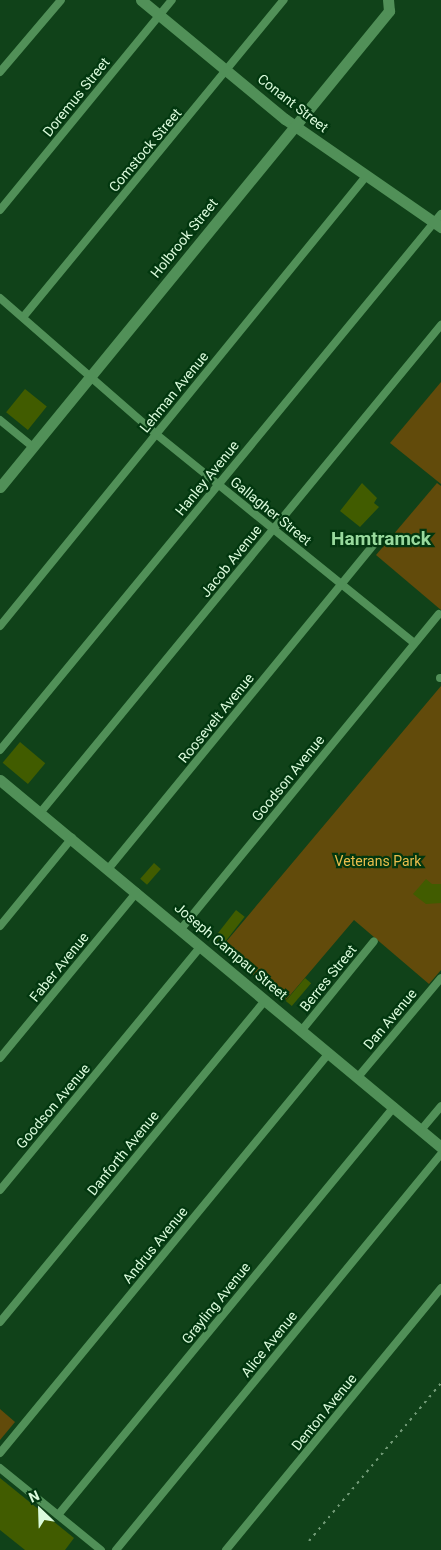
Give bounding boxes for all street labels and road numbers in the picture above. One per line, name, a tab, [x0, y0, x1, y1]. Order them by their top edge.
street label: Doremus Street	[39, 54, 113, 140]
street label: Conant Street	[254, 70, 332, 136]
street label: Comstock Street	[105, 105, 185, 195]
street label: Holbrook Street	[147, 195, 221, 281]
street label: Lehman Avenue	[136, 348, 212, 436]
street label: Hanley Avenue	[172, 437, 242, 519]
street label: Gallagher Street	[227, 473, 315, 549]
street label: Jacob Avenue	[197, 522, 265, 600]
street label: Roosevelt Avenue	[175, 670, 257, 766]
street label: Goodson Avenue	[248, 732, 328, 824]
street label: Joseph Campau Street	[171, 899, 291, 1003]
street label: Faber Avenue	[26, 929, 92, 1005]
street label: Berres Street	[296, 941, 360, 1015]
street label: Dan Avenue	[360, 985, 420, 1053]
street label: Goodson Avenue	[13, 1060, 93, 1152]
street label: Danforth Avenue	[84, 1107, 162, 1199]
street label: Andrus Avenue	[119, 1203, 191, 1287]
street label: Grayling Avenue	[178, 1259, 254, 1347]
street label: Alice Avenue	[237, 1308, 301, 1380]
street label: Denton Avenue	[288, 1370, 360, 1454]

